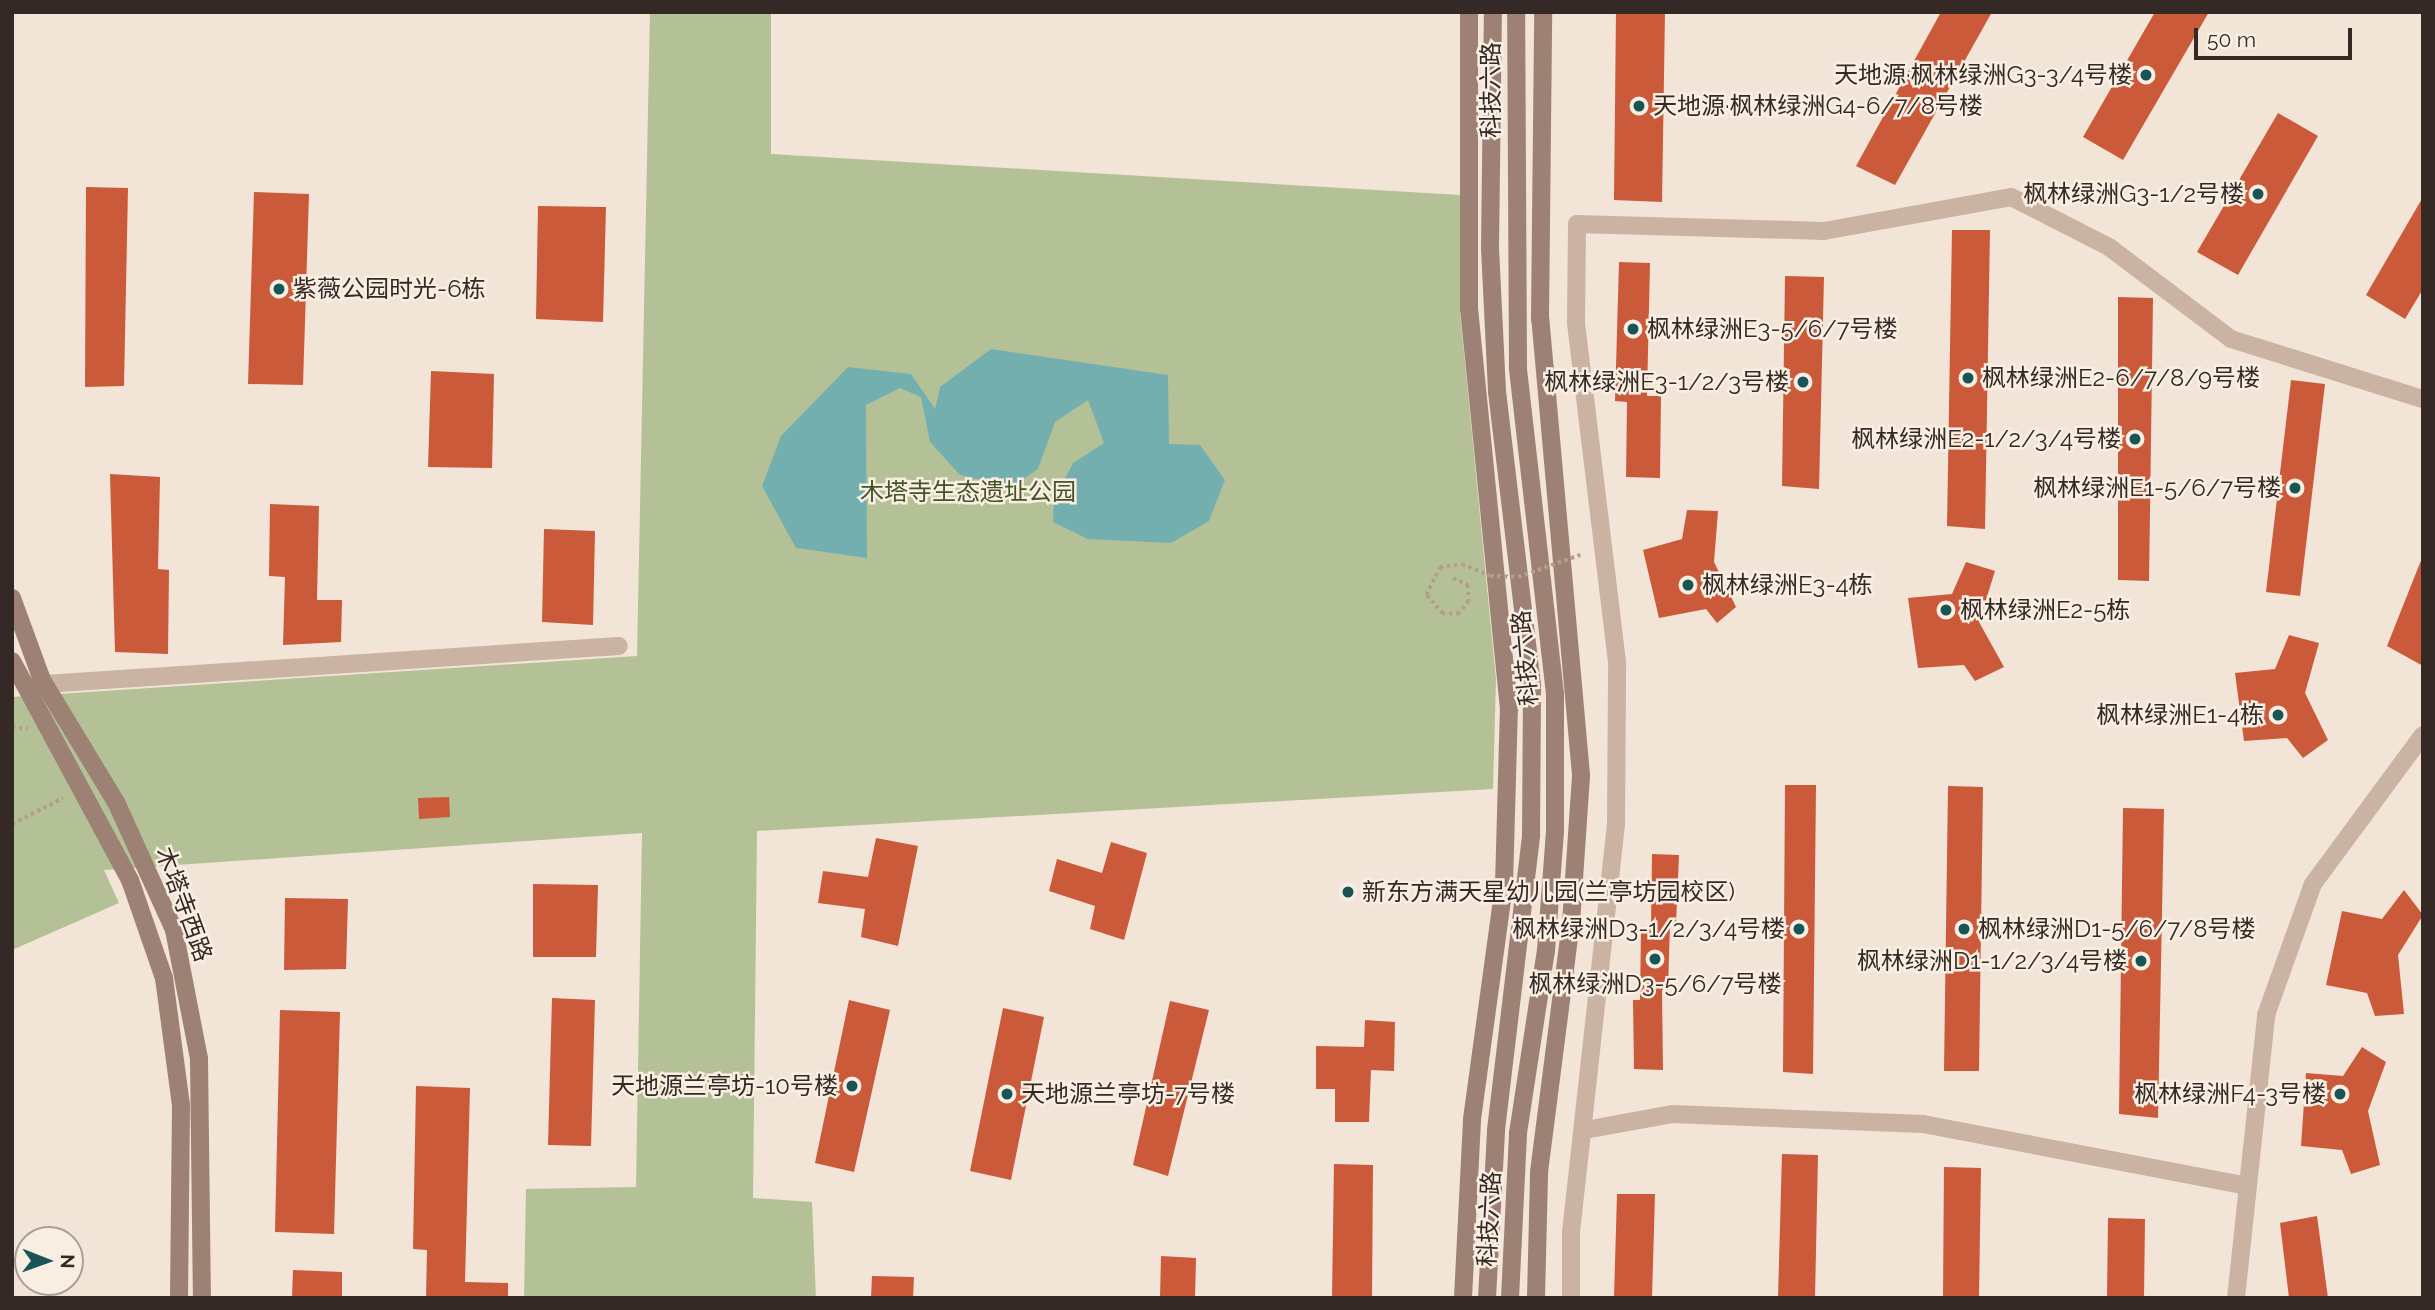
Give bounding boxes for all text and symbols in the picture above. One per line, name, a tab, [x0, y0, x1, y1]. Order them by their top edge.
scale bar	[2197, 14, 2354, 58]
text: 50 m	[2207, 27, 2256, 52]
street label: 科技六路	[1477, 42, 1505, 138]
place label: 天地源·枫林绿洲G3-3/4号楼	[1834, 61, 2132, 89]
marker: 天地源·枫林绿洲G3-3/4号楼	[2138, 67, 2154, 83]
place label: 天地源·枫林绿洲G4-6/7/8号楼	[1653, 92, 1983, 120]
marker: 天地源·枫林绿洲G4-6/7/8号楼	[1631, 98, 1647, 114]
place label: 枫林绿洲G3-1/2号楼	[2023, 180, 2244, 208]
marker: 枫林绿洲G3-1/2号楼	[2250, 186, 2266, 202]
place label: 紫薇公园时光-6栋	[293, 275, 486, 303]
marker: 紫薇公园时光-6栋	[271, 281, 287, 297]
place label: 枫林绿洲E3-5/6/7号楼	[1647, 315, 1898, 343]
marker: 枫林绿洲E3-5/6/7号楼	[1625, 321, 1641, 337]
place label: 枫林绿洲E2-6/7/8/9号楼	[1982, 364, 2260, 392]
place label: 枫林绿洲E3-1/2/3号楼	[1544, 368, 1789, 396]
marker: 枫林绿洲E2-6/7/8/9号楼	[1960, 370, 1976, 386]
marker: 枫林绿洲E3-1/2/3号楼	[1795, 374, 1811, 390]
place label: 枫林绿洲E2-1/2/3/4号楼	[1851, 425, 2121, 453]
marker: 枫林绿洲E2-1/2/3/4号楼	[2127, 431, 2143, 447]
place label: 枫林绿洲E1-5/6/7号楼	[2033, 474, 2281, 502]
park label: 木塔寺生态遗址公园	[860, 478, 1076, 506]
marker: 枫林绿洲E1-5/6/7号楼	[2287, 480, 2303, 496]
place label: 枫林绿洲E3-4栋	[1702, 571, 1873, 599]
marker: 枫林绿洲E3-4栋	[1680, 577, 1696, 593]
place label: 枫林绿洲E2-5栋	[1960, 596, 2130, 624]
marker: 枫林绿洲E2-5栋	[1938, 602, 1954, 618]
street label: 科技六路	[1506, 609, 1544, 707]
place label: 枫林绿洲E1-4栋	[2096, 701, 2264, 729]
marker: 枫林绿洲E1-4栋	[2270, 707, 2286, 723]
street label: 木塔寺西路	[150, 843, 218, 965]
place label: 新东方满天星幼儿园(兰亭坊园校区)	[1362, 878, 1735, 906]
marker: 新东方满天星幼儿园(兰亭坊园校区)	[1340, 884, 1356, 900]
place label: 枫林绿洲D3-1/2/3/4号楼	[1512, 915, 1785, 943]
place label: 枫林绿洲D1-5/6/7/8号楼	[1978, 915, 2255, 943]
marker: 枫林绿洲D3-1/2/3/4号楼	[1791, 921, 1807, 937]
marker: 枫林绿洲D1-5/6/7/8号楼	[1956, 921, 1972, 937]
place label: 枫林绿洲D1-1/2/3/4号楼	[1857, 947, 2127, 975]
marker: 枫林绿洲D3-5/6/7号楼	[1647, 951, 1663, 967]
marker: 枫林绿洲D1-1/2/3/4号楼	[2133, 953, 2149, 969]
place label: 枫林绿洲D3-5/6/7号楼	[1528, 970, 1782, 998]
place label: 天地源兰亭坊-10号楼	[611, 1072, 838, 1100]
marker: 天地源兰亭坊-10号楼	[844, 1078, 860, 1094]
place label: 天地源兰亭坊-7号楼	[1021, 1080, 1235, 1108]
place label: 枫林绿洲F4-3号楼	[2134, 1080, 2326, 1108]
marker: 天地源兰亭坊-7号楼	[999, 1086, 1015, 1102]
marker: 枫林绿洲F4-3号楼	[2332, 1086, 2348, 1102]
street label: 科技六路	[1472, 1170, 1506, 1268]
north arrow	[14, 1226, 84, 1296]
text: N	[57, 1254, 79, 1269]

